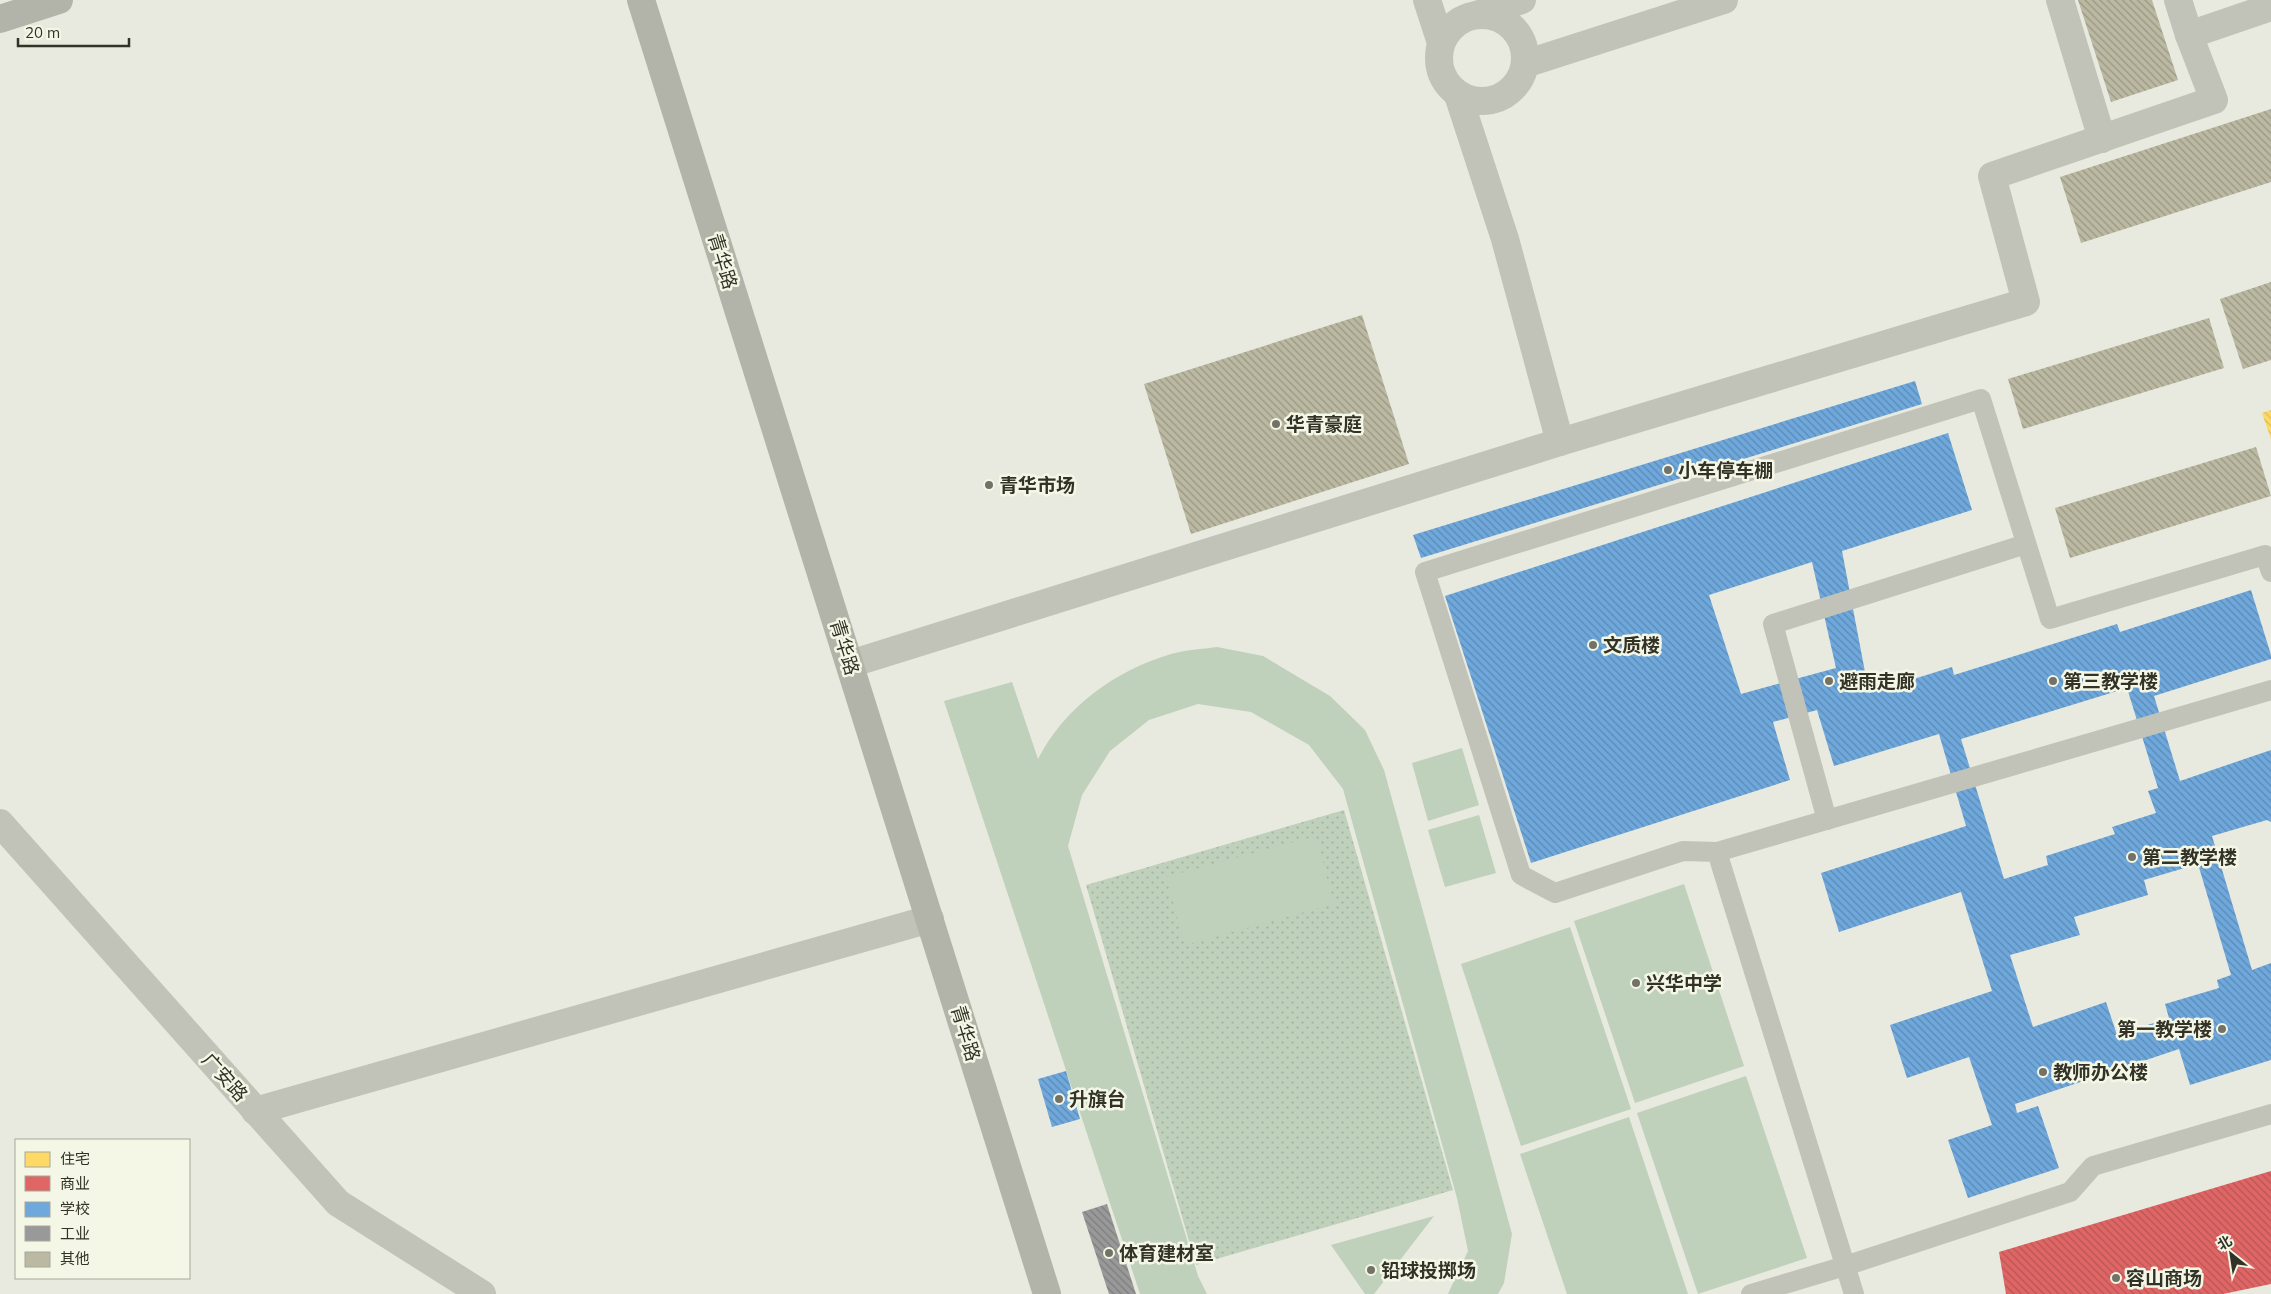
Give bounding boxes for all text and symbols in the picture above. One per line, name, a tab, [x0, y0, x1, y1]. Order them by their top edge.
scale bar	[18, 15, 129, 47]
text: 20 m	[25, 23, 60, 42]
street label: 青华路	[703, 230, 743, 292]
place label: 华青豪庭	[1286, 412, 1362, 436]
marker: 华青豪庭	[1270, 418, 1282, 430]
place label: 小车停车棚	[1678, 458, 1773, 482]
marker: 小车停车棚	[1662, 464, 1674, 476]
place label: 青华市场	[999, 473, 1075, 497]
marker: 青华市场	[983, 479, 995, 491]
street label: 青华路	[825, 616, 865, 678]
place label: 文质楼	[1603, 633, 1660, 657]
marker: 文质楼	[1587, 639, 1599, 651]
place label: 避雨走廊	[1839, 669, 1915, 693]
place label: 第三教学楼	[2063, 669, 2158, 693]
marker: 避雨走廊	[1823, 675, 1835, 687]
marker: 第三教学楼	[2047, 675, 2059, 687]
place label: 第二教学楼	[2142, 845, 2237, 869]
marker: 第二教学楼	[2126, 851, 2138, 863]
place label: 兴华中学	[1646, 971, 1722, 995]
marker: 兴华中学	[1630, 977, 1642, 989]
street label: 青华路	[946, 1002, 986, 1064]
place label: 第一教学楼	[2117, 1017, 2212, 1041]
marker: 第一教学楼	[2216, 1023, 2228, 1035]
street label: 广安路	[197, 1048, 253, 1106]
place label: 教师办公楼	[2053, 1060, 2148, 1084]
marker: 教师办公楼	[2037, 1066, 2049, 1078]
place label: 升旗台	[1069, 1087, 1126, 1111]
marker: 升旗台	[1053, 1093, 1065, 1105]
legend	[15, 1139, 190, 1279]
text: 住宅	[60, 1149, 90, 1168]
text: 商业	[60, 1174, 90, 1193]
text: 学校	[60, 1199, 90, 1218]
text: 工业	[60, 1224, 90, 1243]
north arrow	[2206, 1229, 2256, 1279]
text: 北	[2214, 1231, 2235, 1254]
place label: 体育建材室	[1119, 1241, 1214, 1265]
marker: 体育建材室	[1103, 1247, 1115, 1259]
text: 其他	[60, 1249, 90, 1268]
place label: 铅球投掷场	[1381, 1258, 1476, 1282]
marker: 铅球投掷场	[1365, 1264, 1377, 1276]
place label: 容山商场	[2126, 1266, 2202, 1290]
marker: 容山商场	[2110, 1272, 2122, 1284]

